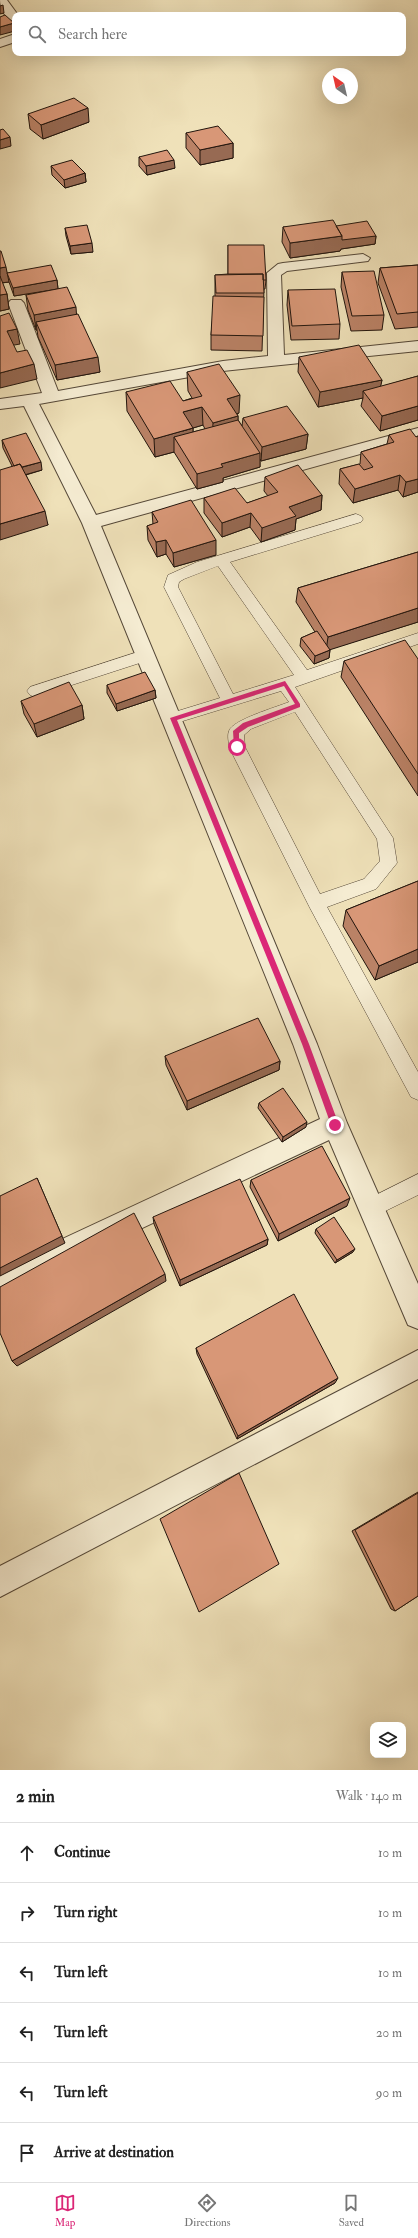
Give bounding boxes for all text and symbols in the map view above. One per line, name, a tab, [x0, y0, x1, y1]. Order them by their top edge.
search box	[12, 12, 406, 56]
icon: search	[26, 23, 48, 45]
text: Search here	[58, 25, 127, 44]
north arrow	[322, 68, 358, 104]
route start	[228, 738, 246, 756]
route end	[326, 1116, 344, 1134]
map controls	[370, 1722, 406, 1758]
button: layers	[370, 1722, 406, 1758]
text: 2 min	[16, 1786, 55, 1807]
text: Walk · 140 m	[336, 1788, 402, 1804]
icon: ahead	[16, 1842, 38, 1864]
text: Continue	[54, 1843, 110, 1862]
text: 10 m	[378, 1845, 402, 1861]
icon: right	[16, 1902, 38, 1924]
text: Turn right	[54, 1903, 117, 1922]
text: 10 m	[378, 1905, 402, 1921]
icon: left	[16, 1962, 38, 1984]
text: Turn left	[54, 1963, 108, 1982]
text: 10 m	[378, 1965, 402, 1981]
icon: left	[16, 2022, 38, 2044]
text: Turn left	[54, 2023, 108, 2042]
text: 20 m	[376, 2025, 402, 2041]
icon: left	[16, 2082, 38, 2104]
text: Turn left	[54, 2083, 108, 2102]
text: 90 m	[376, 2085, 402, 2101]
icon: arrive	[16, 2142, 38, 2164]
text: Arrive at destination	[54, 2143, 174, 2162]
tab: Map	[54, 2192, 76, 2229]
tab: Directions	[184, 2192, 231, 2229]
tab: Saved	[339, 2192, 364, 2229]

